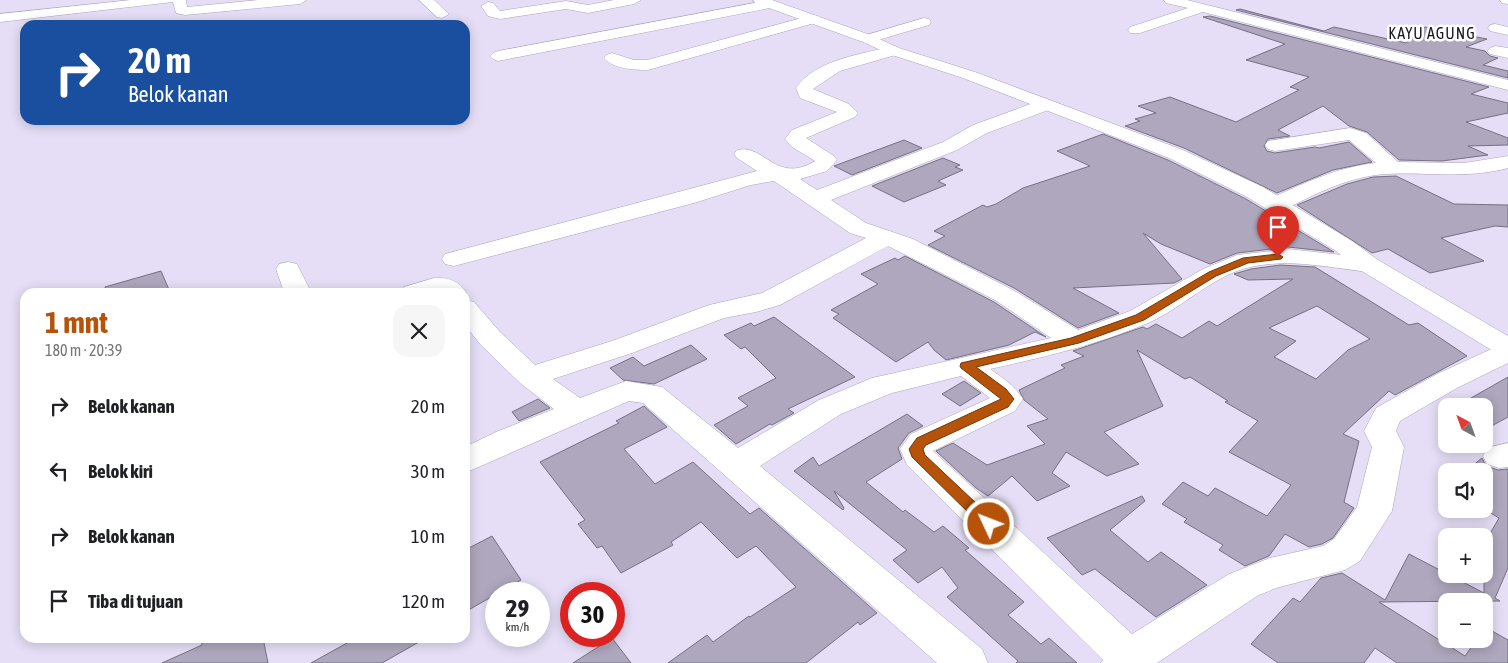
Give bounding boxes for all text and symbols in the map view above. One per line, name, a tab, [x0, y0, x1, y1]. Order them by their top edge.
district label: KAYU AGUNG	[1388, 24, 1476, 42]
icon: right	[45, 40, 110, 105]
text: 20 m	[128, 40, 191, 80]
text: Belok kanan	[128, 81, 229, 107]
pin	[1257, 206, 1299, 257]
icon: arrive	[1264, 213, 1292, 241]
text: 1 mnt	[45, 305, 108, 339]
button: close	[393, 305, 445, 357]
text: 180 m · 20:39	[45, 341, 122, 359]
icon: right	[45, 392, 73, 420]
text: Belok kanan	[88, 395, 175, 417]
text: 20 m	[411, 395, 445, 417]
north arrow	[1438, 398, 1492, 452]
map controls	[1438, 398, 1493, 648]
icon: left	[45, 457, 73, 485]
text: Belok kiri	[88, 460, 153, 482]
text: 30 m	[411, 460, 445, 482]
button: sound	[1438, 463, 1493, 518]
position arrow	[962, 497, 1014, 549]
icon: right	[45, 522, 73, 550]
text: Belok kanan	[88, 525, 175, 547]
text: 10 m	[411, 525, 445, 547]
button: +	[1438, 528, 1493, 583]
speed limit sign: 30	[560, 582, 625, 647]
icon: arrive	[45, 587, 73, 615]
text: Tiba di tujuan	[88, 590, 183, 612]
text: 120 m	[402, 590, 445, 612]
button: −	[1438, 593, 1493, 648]
text: 29	[506, 594, 529, 622]
text: km/h	[506, 620, 529, 634]

